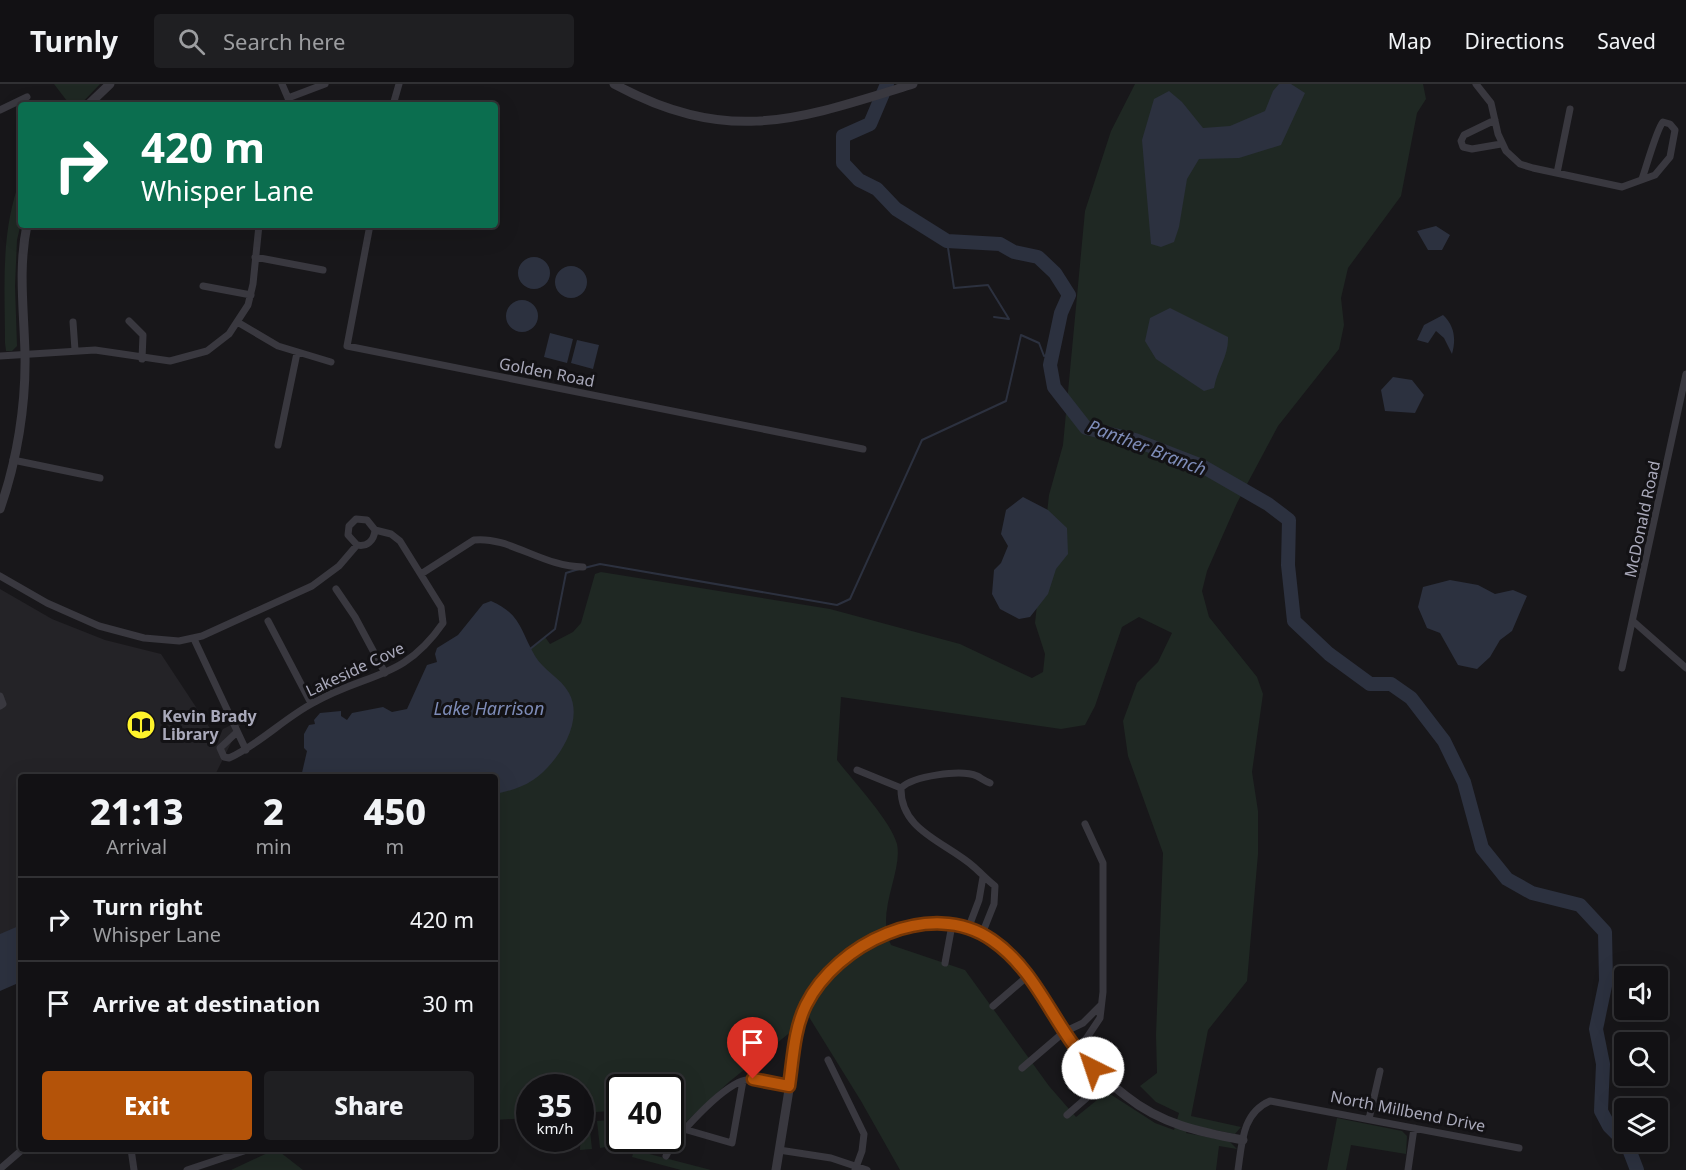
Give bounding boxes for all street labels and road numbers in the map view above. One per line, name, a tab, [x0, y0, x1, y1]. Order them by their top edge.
street label: Golden Road	[497, 352, 597, 392]
street label: McDonald Road	[1619, 459, 1665, 579]
street label: Lakeside Cove	[302, 637, 408, 701]
street label: North Millbend Drive	[1329, 1085, 1487, 1137]

